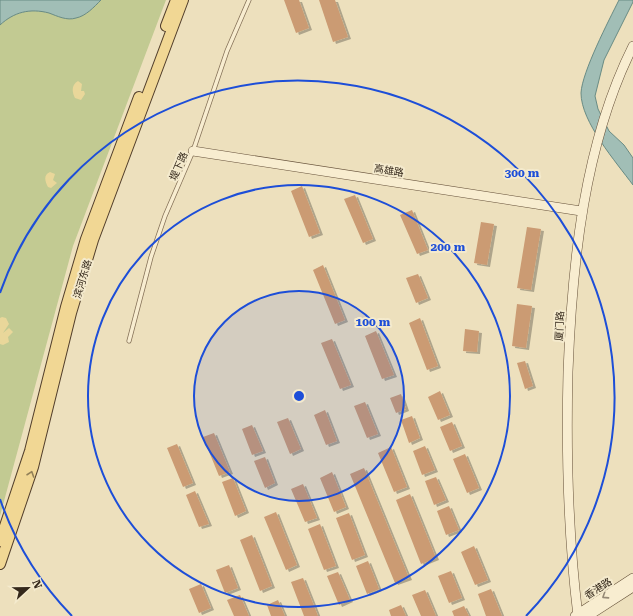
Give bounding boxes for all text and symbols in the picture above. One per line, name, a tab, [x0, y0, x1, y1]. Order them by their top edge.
street label: 堤下路	[168, 150, 189, 182]
street label: 高雄路	[373, 163, 405, 178]
text: 300 m	[505, 166, 540, 180]
text: 200 m	[431, 240, 466, 254]
street label: 滨河东路	[71, 258, 94, 300]
street label: 厦门路	[553, 311, 566, 341]
text: 100 m	[356, 315, 391, 329]
centre of rings	[292, 389, 306, 403]
one-way arrow	[26, 471, 35, 478]
north arrow	[8, 568, 48, 608]
street label: 香港路	[583, 576, 614, 601]
text: N	[29, 578, 45, 591]
one-way arrow	[602, 591, 609, 599]

